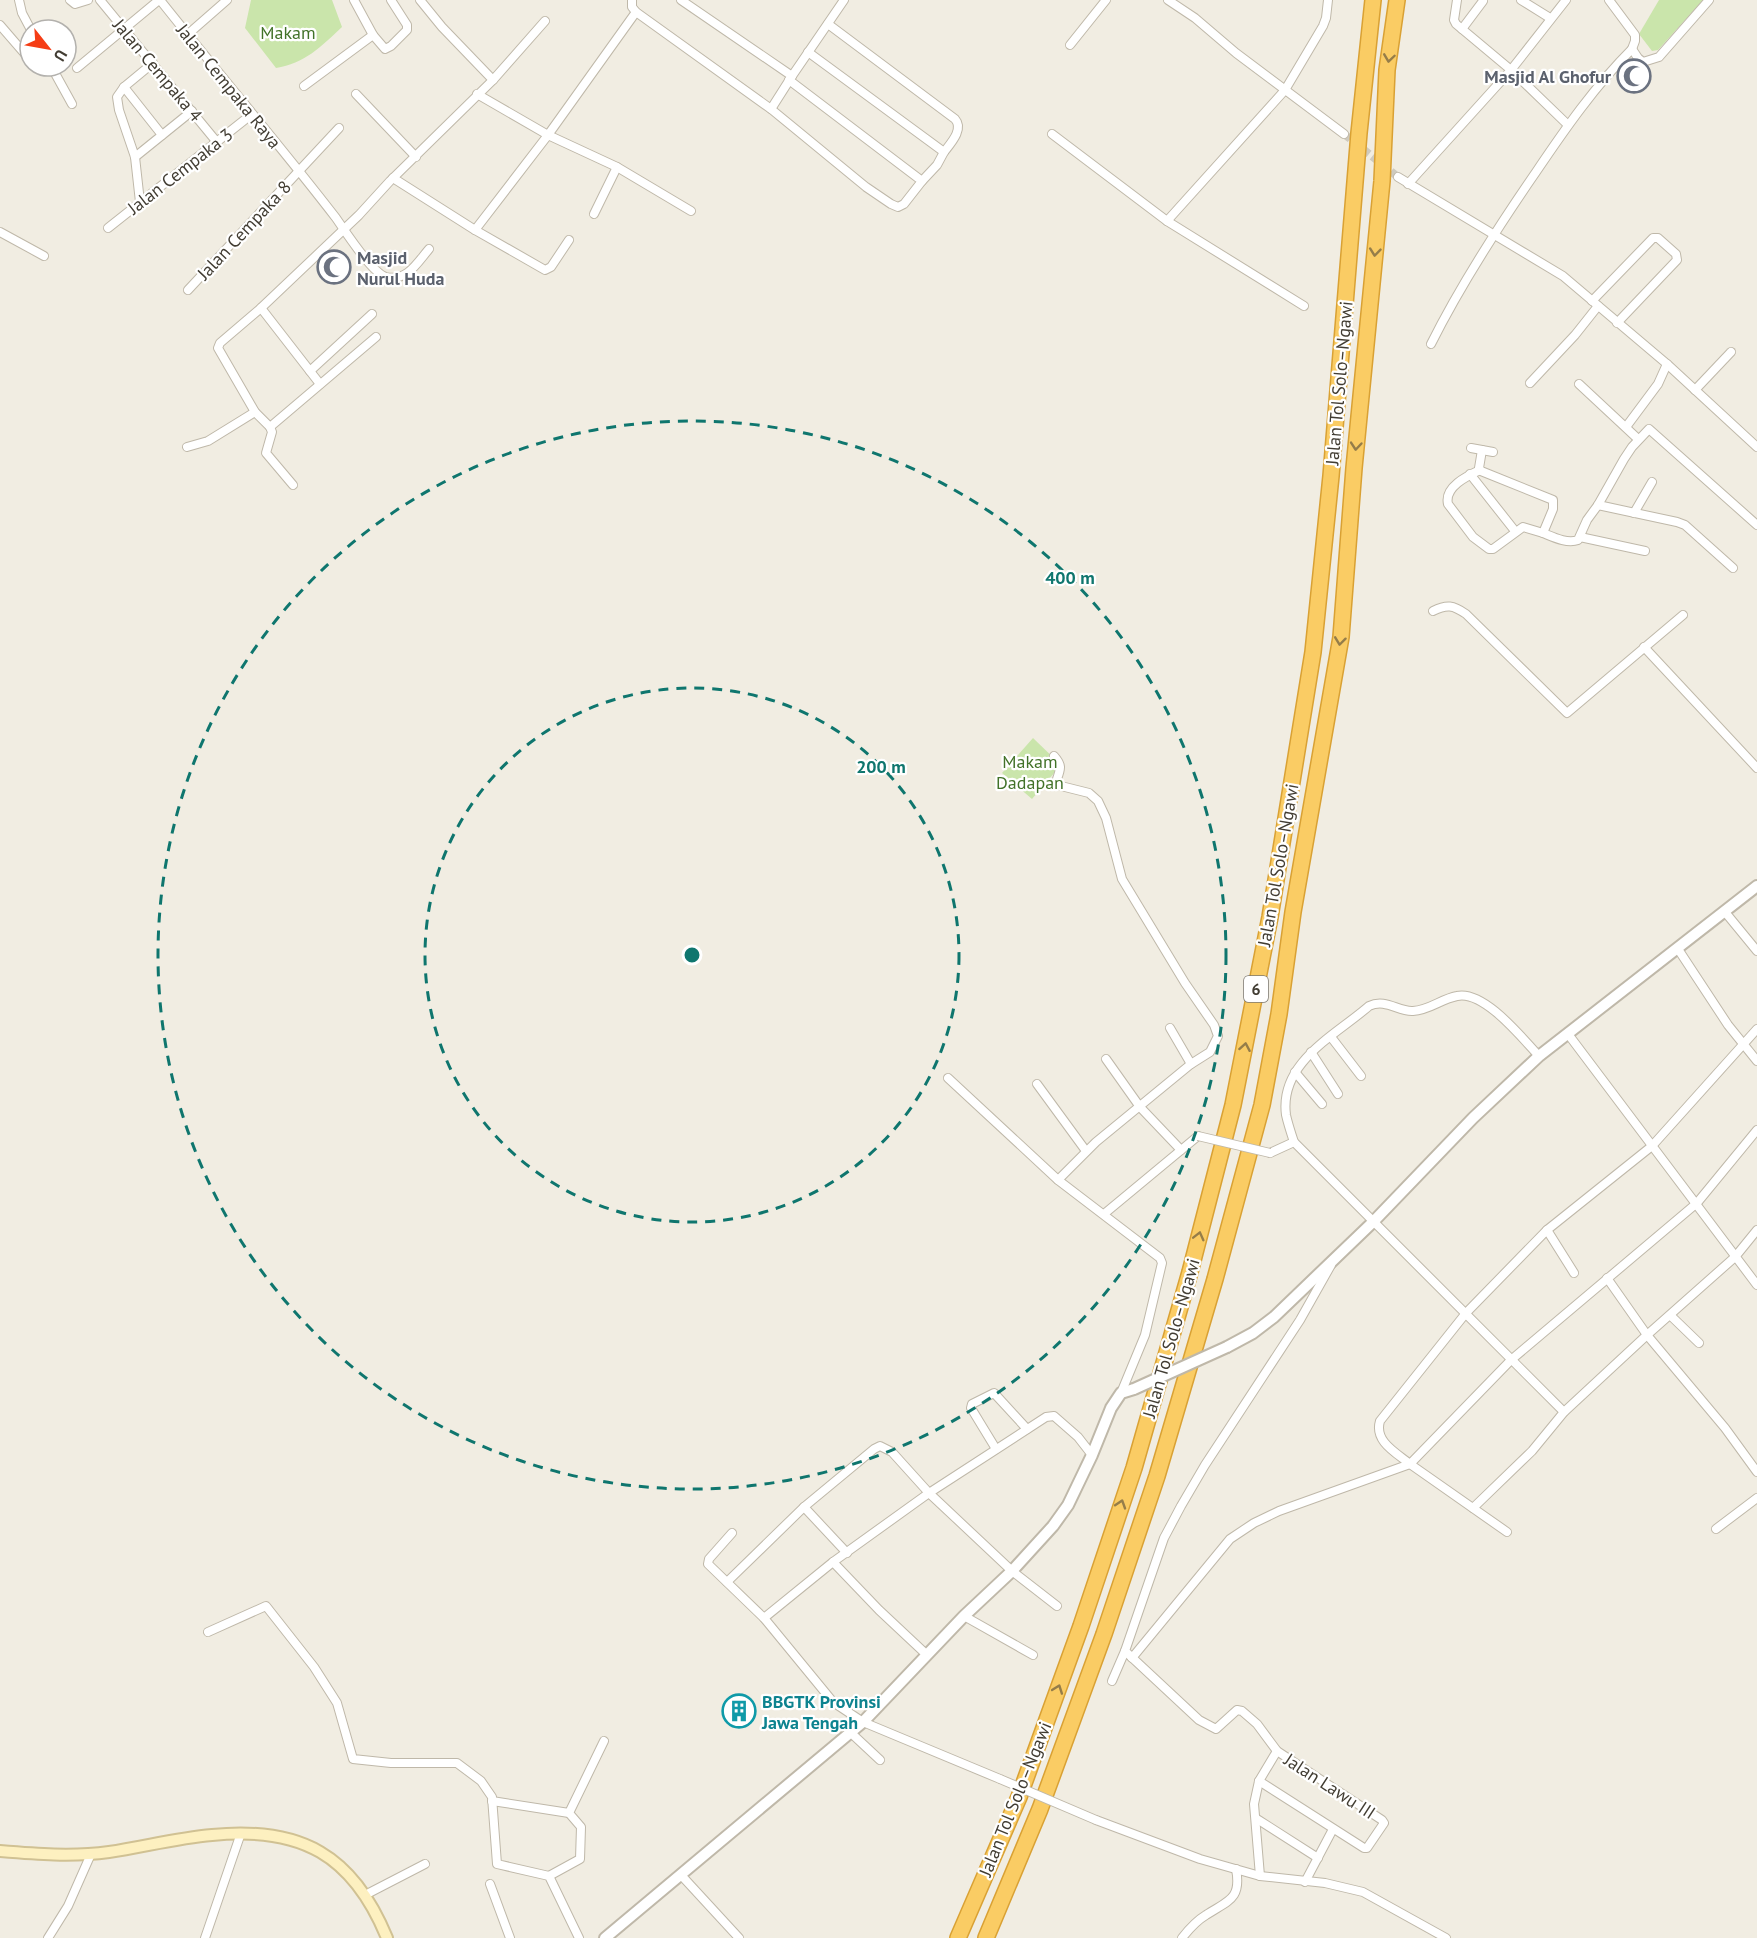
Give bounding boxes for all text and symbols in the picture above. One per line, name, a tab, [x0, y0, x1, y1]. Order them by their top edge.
street label: Jalan Cempaka 4	[108, 13, 208, 126]
north arrow	[18, 18, 78, 78]
street label: Jalan Cempaka Raya	[171, 18, 286, 153]
park label: Makam	[260, 21, 316, 44]
text: U	[50, 46, 72, 65]
one-way arrow	[1384, 53, 1396, 63]
mosque icon: Masjid Al Ghofur	[1616, 58, 1652, 94]
place label: Masjid Al Ghofur	[1484, 65, 1612, 88]
street label: Jalan Cempaka 3	[122, 123, 237, 220]
street label: Jalan Cempaka 8	[192, 176, 296, 285]
place label: Masjid Nurul Huda	[357, 246, 444, 290]
one-way arrow	[1369, 248, 1382, 257]
mosque icon: Masjid Nurul Huda	[316, 249, 352, 285]
street label: Jalan Tol Solo–Ngawi	[1320, 300, 1358, 467]
one-way arrow	[1350, 442, 1363, 451]
text: 400 m	[1045, 566, 1095, 589]
one-way arrow	[1334, 636, 1347, 645]
park label: Makam Dadapan	[996, 750, 1064, 794]
text: 200 m	[856, 755, 906, 778]
street label: Jalan Tol Solo–Ngawi	[1252, 782, 1304, 949]
centre of rings	[682, 945, 702, 965]
road number: 6	[1244, 976, 1268, 1002]
one-way arrow	[1238, 1042, 1251, 1052]
one-way arrow	[1192, 1232, 1205, 1242]
street label: Jalan Tol Solo–Ngawi	[1137, 1256, 1205, 1421]
one-way arrow	[1114, 1499, 1127, 1510]
one-way arrow	[1051, 1684, 1063, 1695]
place label: BBGTK Provinsi Jawa Tengah	[761, 1690, 881, 1734]
building icon: BBGTK Provinsi Jawa Tengah	[721, 1693, 757, 1729]
street label: Jalan Tol Solo–Ngawi	[973, 1718, 1056, 1881]
street label: Jalan Lawu III	[1279, 1747, 1380, 1824]

